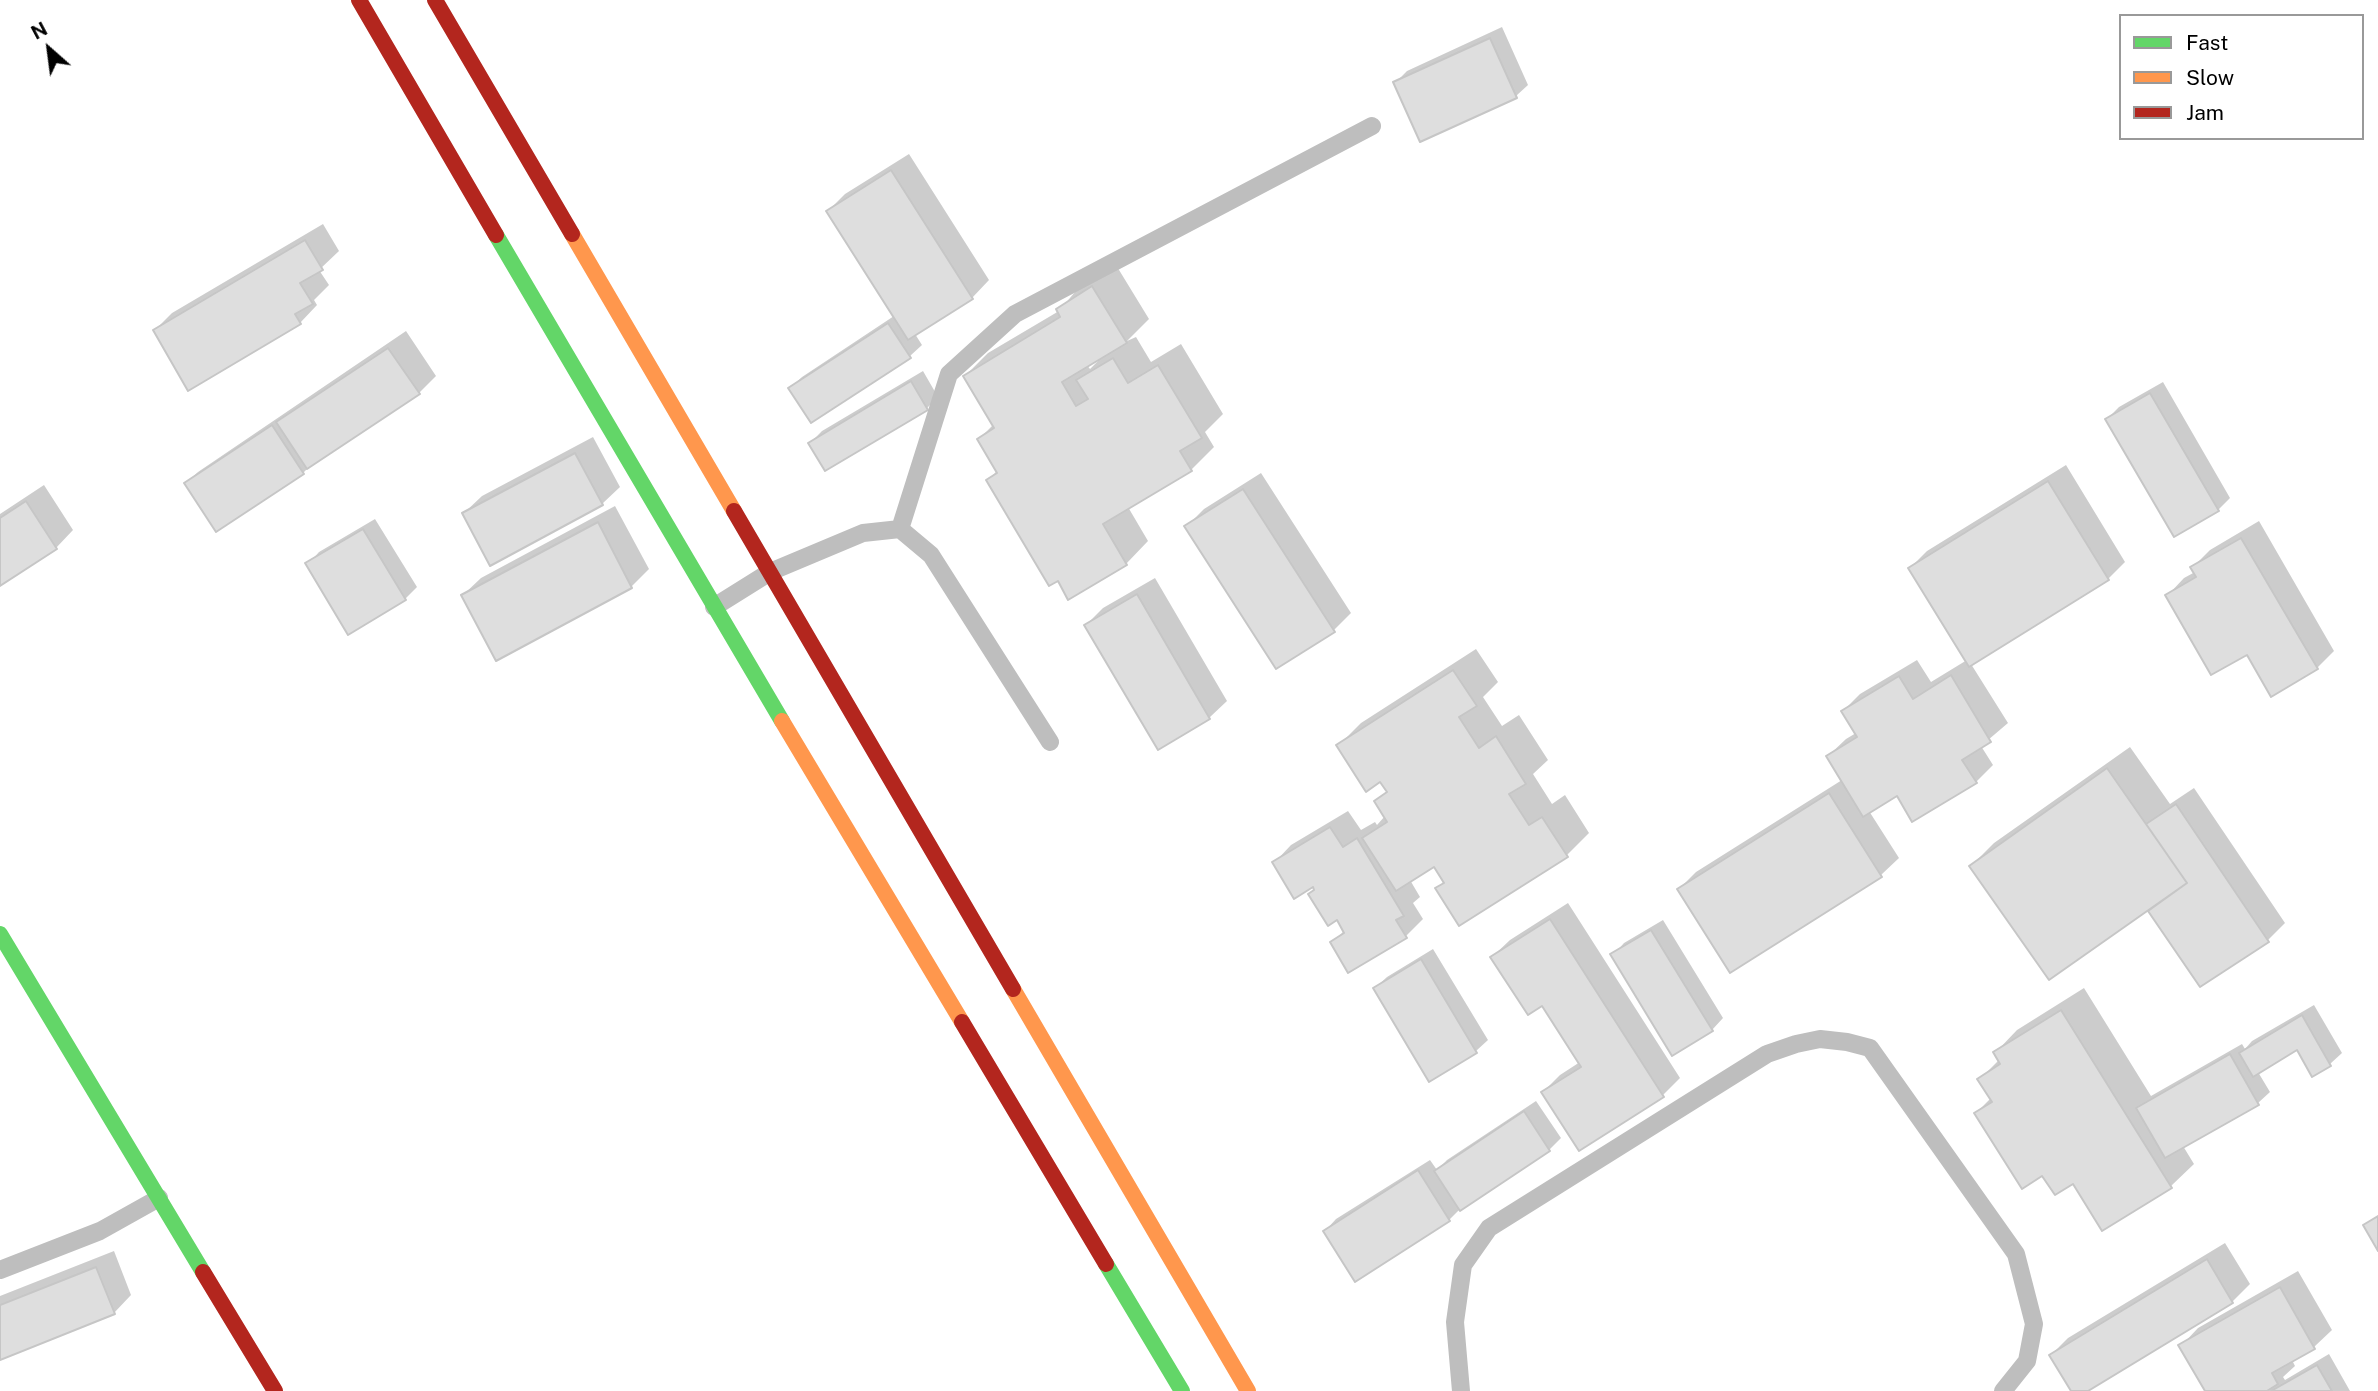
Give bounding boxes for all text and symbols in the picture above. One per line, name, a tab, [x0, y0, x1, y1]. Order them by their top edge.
north arrow	[14, 14, 84, 84]
legend	[2119, 14, 2364, 140]
text: N	[27, 17, 51, 44]
text: Fast	[2186, 30, 2228, 55]
text: Slow	[2186, 65, 2234, 90]
text: Jam	[2186, 100, 2224, 125]

